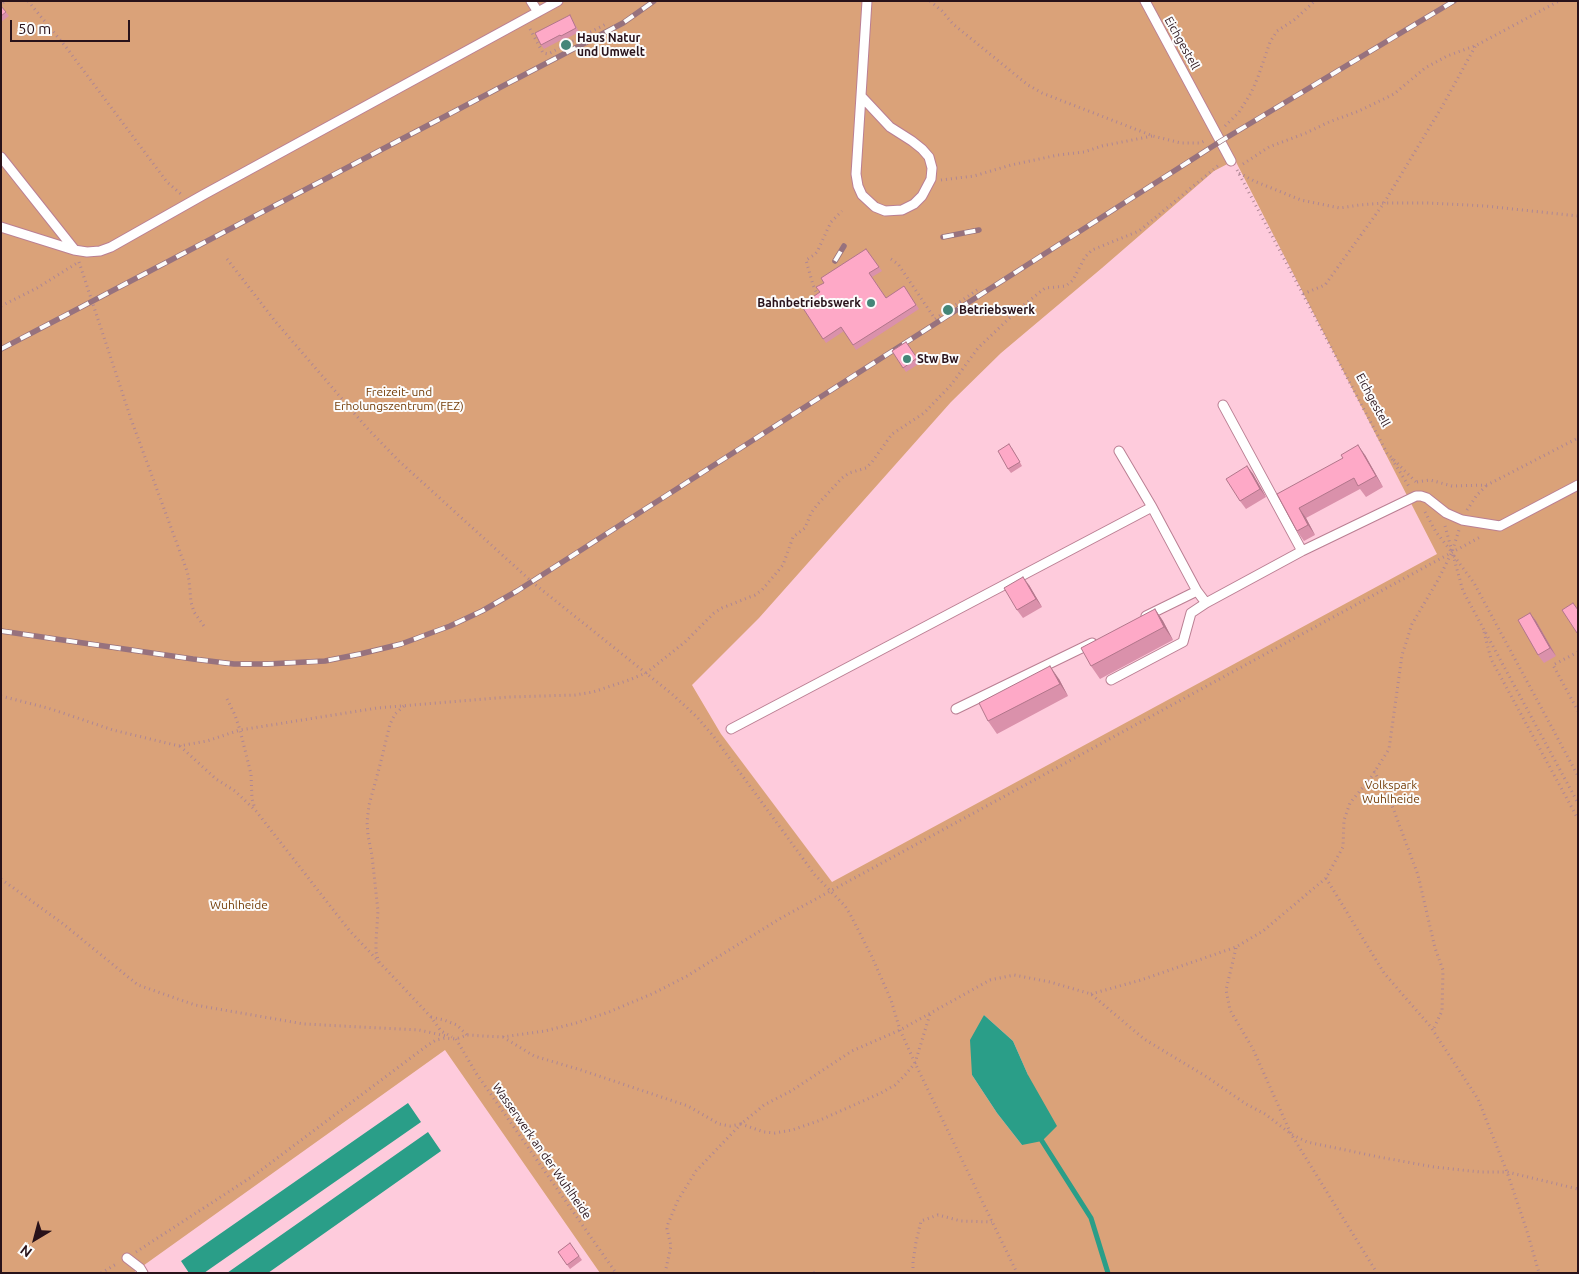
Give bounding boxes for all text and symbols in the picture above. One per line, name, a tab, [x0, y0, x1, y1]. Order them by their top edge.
scale bar	[12, 10, 132, 42]
street label: Eichgestell	[1162, 14, 1202, 72]
text: 50 m	[18, 20, 51, 37]
place label: Haus Natur und Umwelt	[577, 31, 645, 59]
marker: Haus Natur und Umwelt	[559, 38, 573, 52]
place label: Bahnbetriebswerk	[757, 296, 861, 310]
marker: Bahnbetriebswerk	[865, 297, 877, 309]
marker: Betriebswerk	[941, 303, 955, 317]
place label: Betriebswerk	[959, 303, 1035, 317]
place label: Stw Bw	[917, 352, 959, 366]
marker: Stw Bw	[901, 353, 913, 365]
street label: Eichgestell	[1353, 371, 1393, 429]
park label: Freizeit- und Erholungszentrum (FEZ)	[334, 385, 464, 413]
park label: Volkspark Wuhlheide	[1362, 778, 1420, 806]
park label: Wuhlheide	[210, 898, 268, 912]
street label: Wasserwerk an der Wuhlheide	[489, 1080, 595, 1222]
north arrow	[10, 1214, 60, 1264]
text: N	[17, 1241, 35, 1261]

